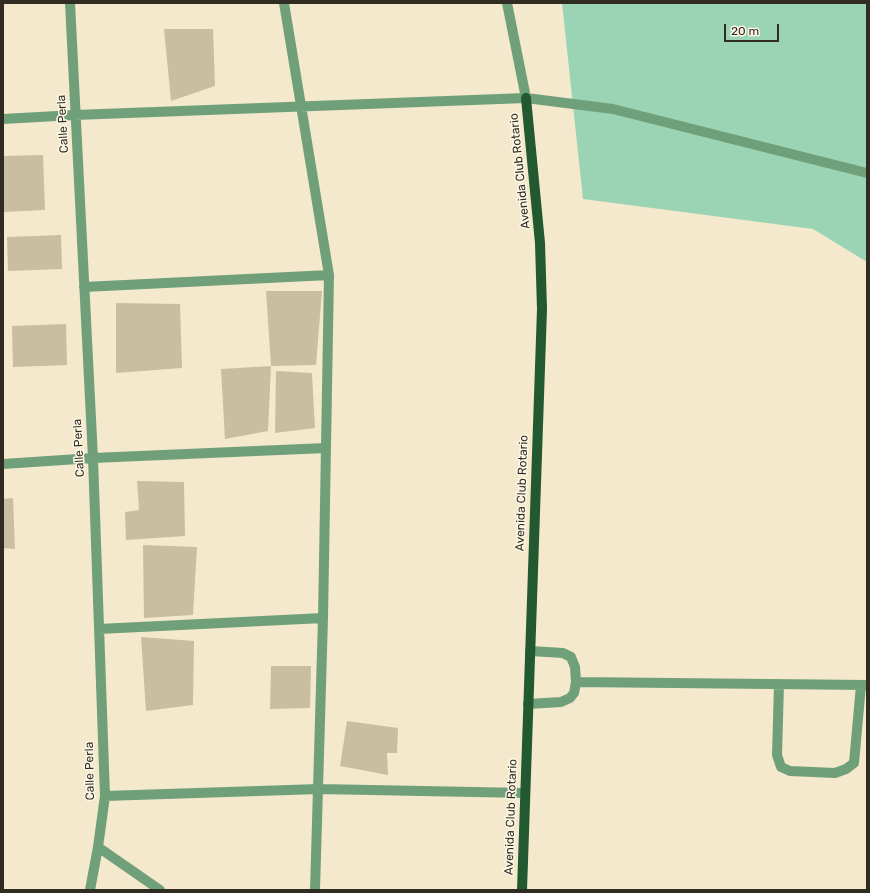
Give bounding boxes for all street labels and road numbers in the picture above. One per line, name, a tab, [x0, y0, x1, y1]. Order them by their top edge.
street label: Calle Perla	[54, 94, 72, 154]
street label: Avenida Club Rotario	[507, 112, 533, 230]
street label: Calle Perla	[70, 418, 88, 478]
street label: Avenida Club Rotario	[513, 435, 531, 551]
street label: Calle Perla	[82, 742, 98, 800]
street label: Avenida Club Rotario	[502, 759, 520, 875]

